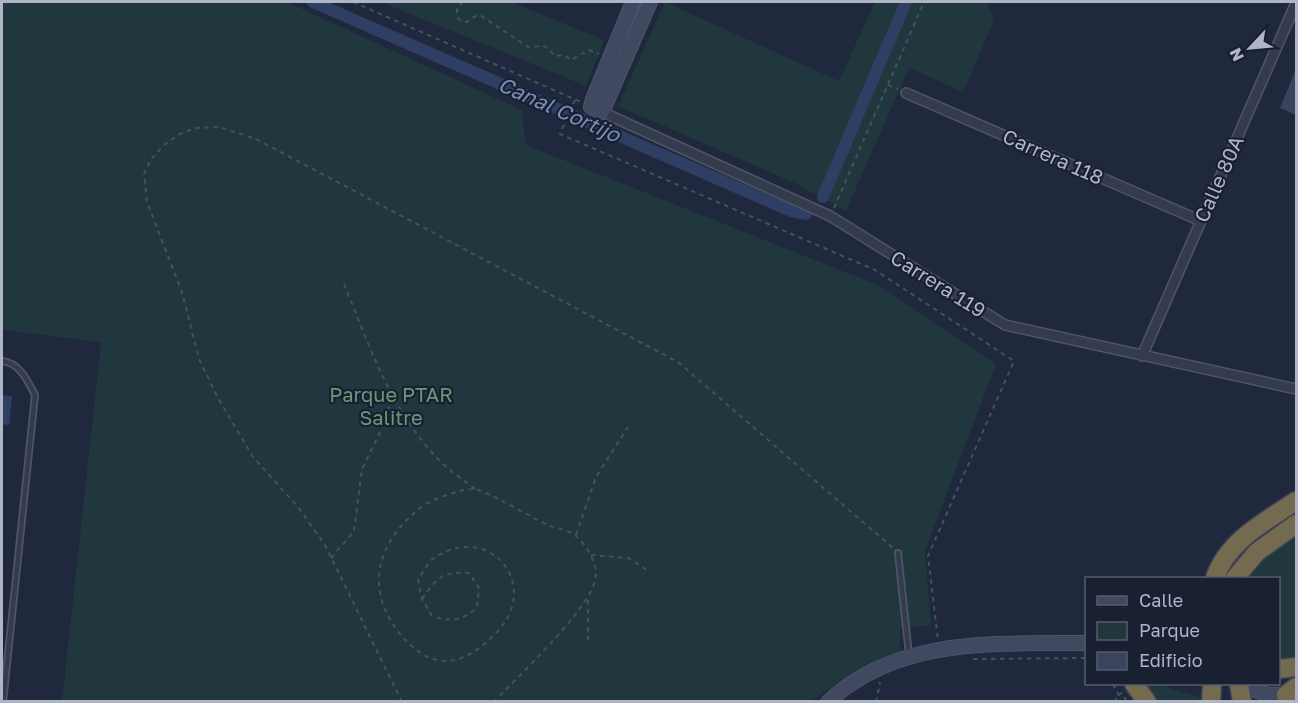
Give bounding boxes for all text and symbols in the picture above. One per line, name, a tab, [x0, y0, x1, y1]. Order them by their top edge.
north arrow	[1220, 18, 1280, 78]
text: N	[1225, 45, 1248, 64]
water label: Canal Cortijo	[494, 71, 626, 148]
street label: Carrera 118	[999, 123, 1107, 189]
street label: Calle 80A	[1188, 132, 1248, 226]
street label: Carrera 119	[887, 245, 990, 322]
park label: Parque PTAR Salitre	[329, 382, 453, 429]
legend	[1085, 577, 1280, 685]
text: Calle	[1139, 589, 1183, 611]
text: Parque	[1139, 619, 1200, 641]
text: Edificio	[1139, 649, 1203, 671]

